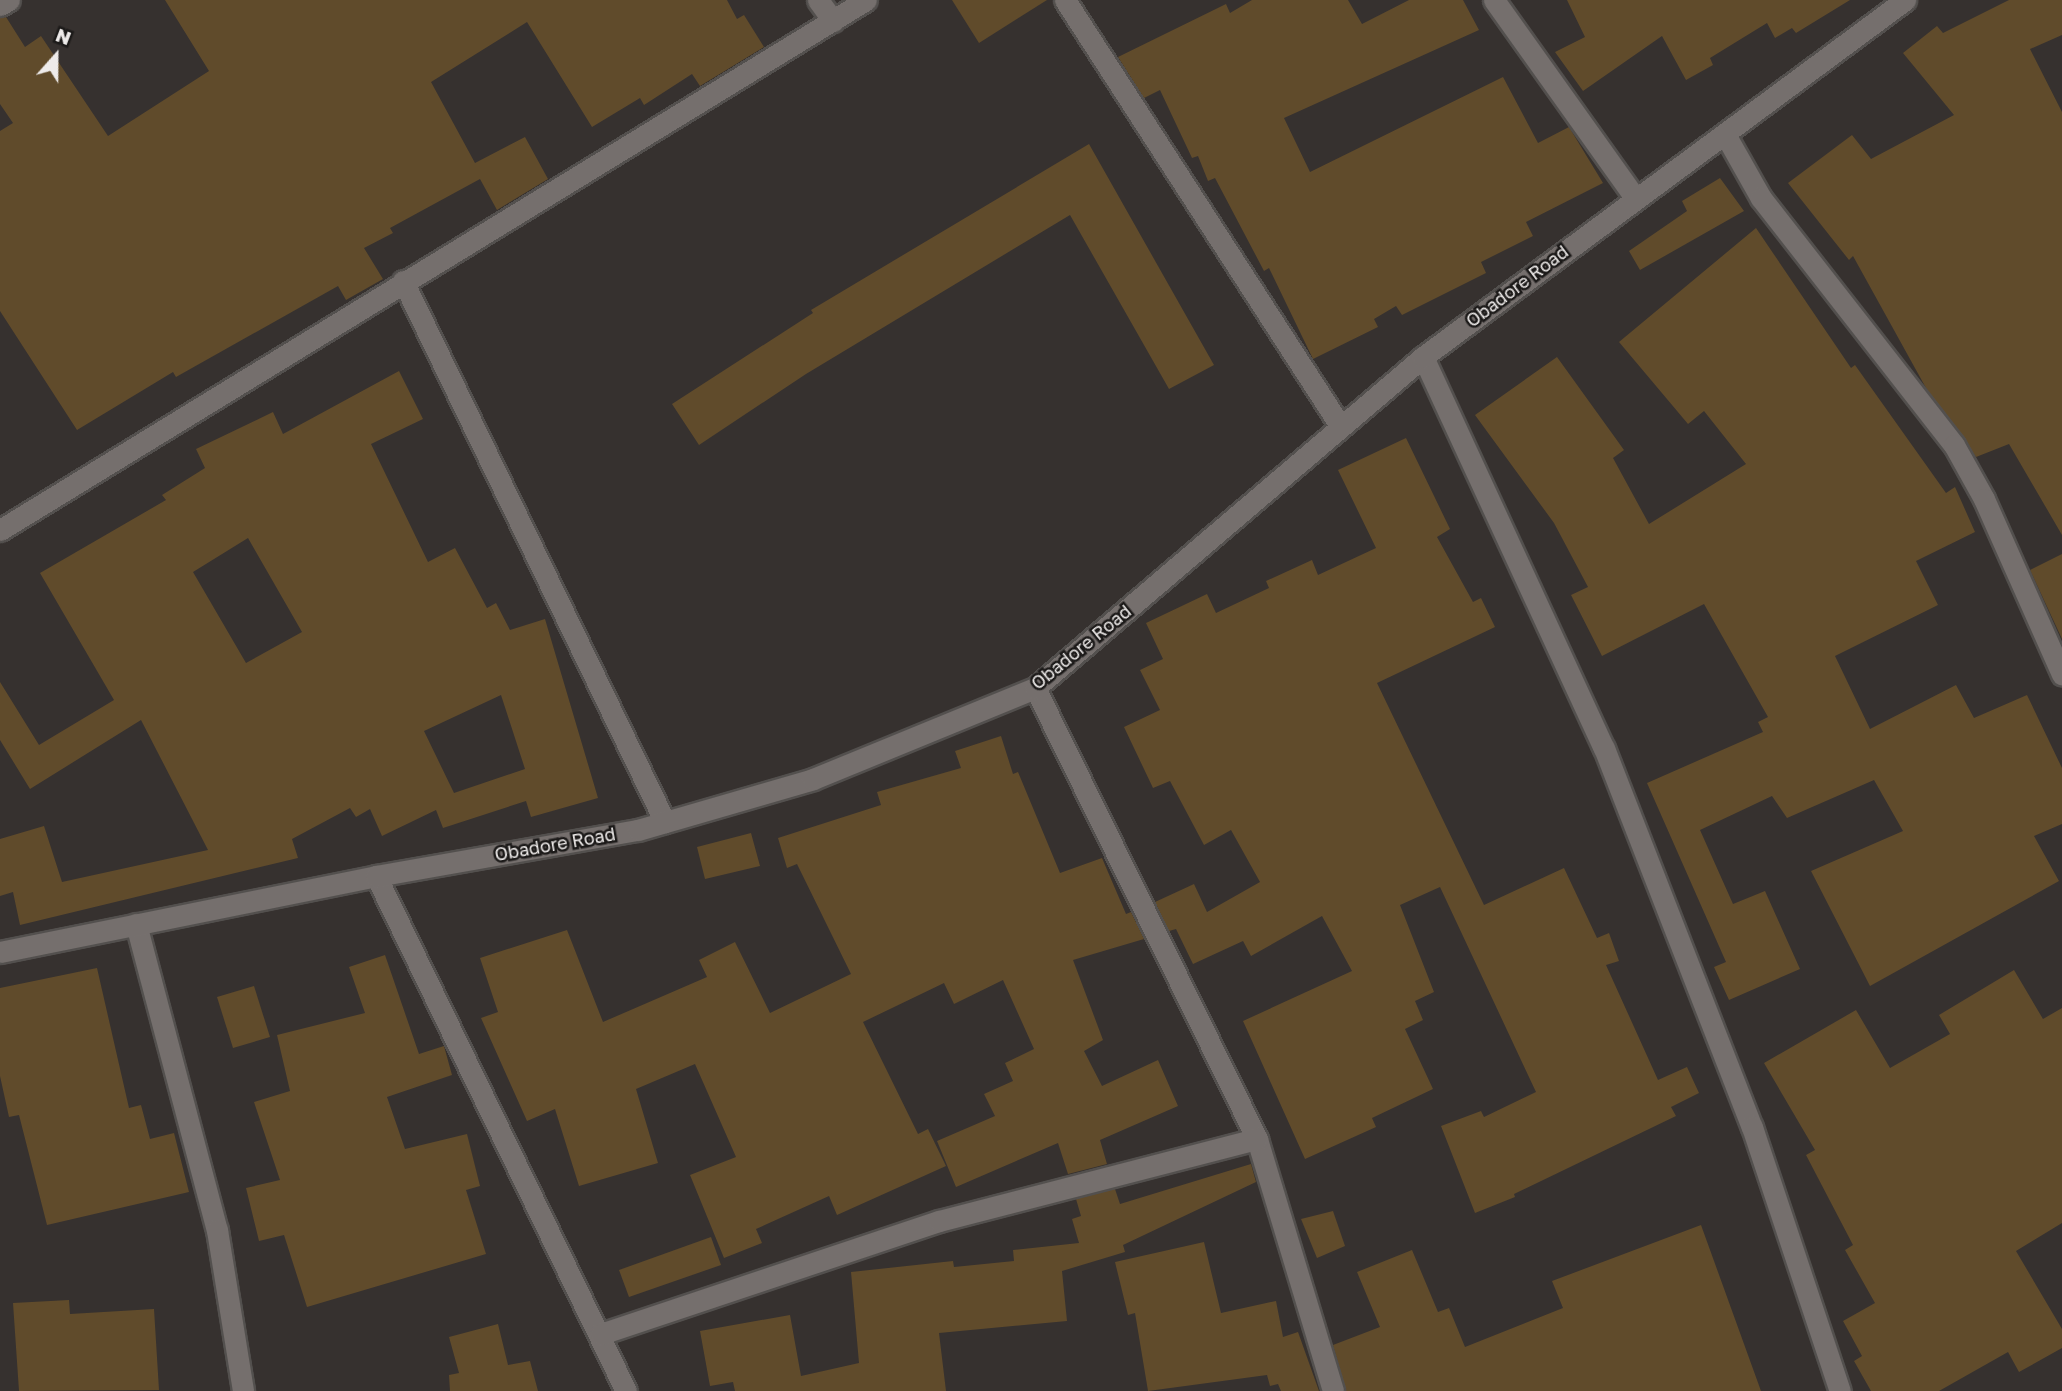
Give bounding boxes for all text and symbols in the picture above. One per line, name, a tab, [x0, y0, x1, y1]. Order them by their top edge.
north arrow	[21, 21, 91, 91]
text: N	[53, 23, 75, 49]
street label: Obadore Road	[1462, 241, 1572, 331]
street label: Obadore Road	[1027, 600, 1135, 694]
street label: Obadore Road	[493, 823, 617, 865]

